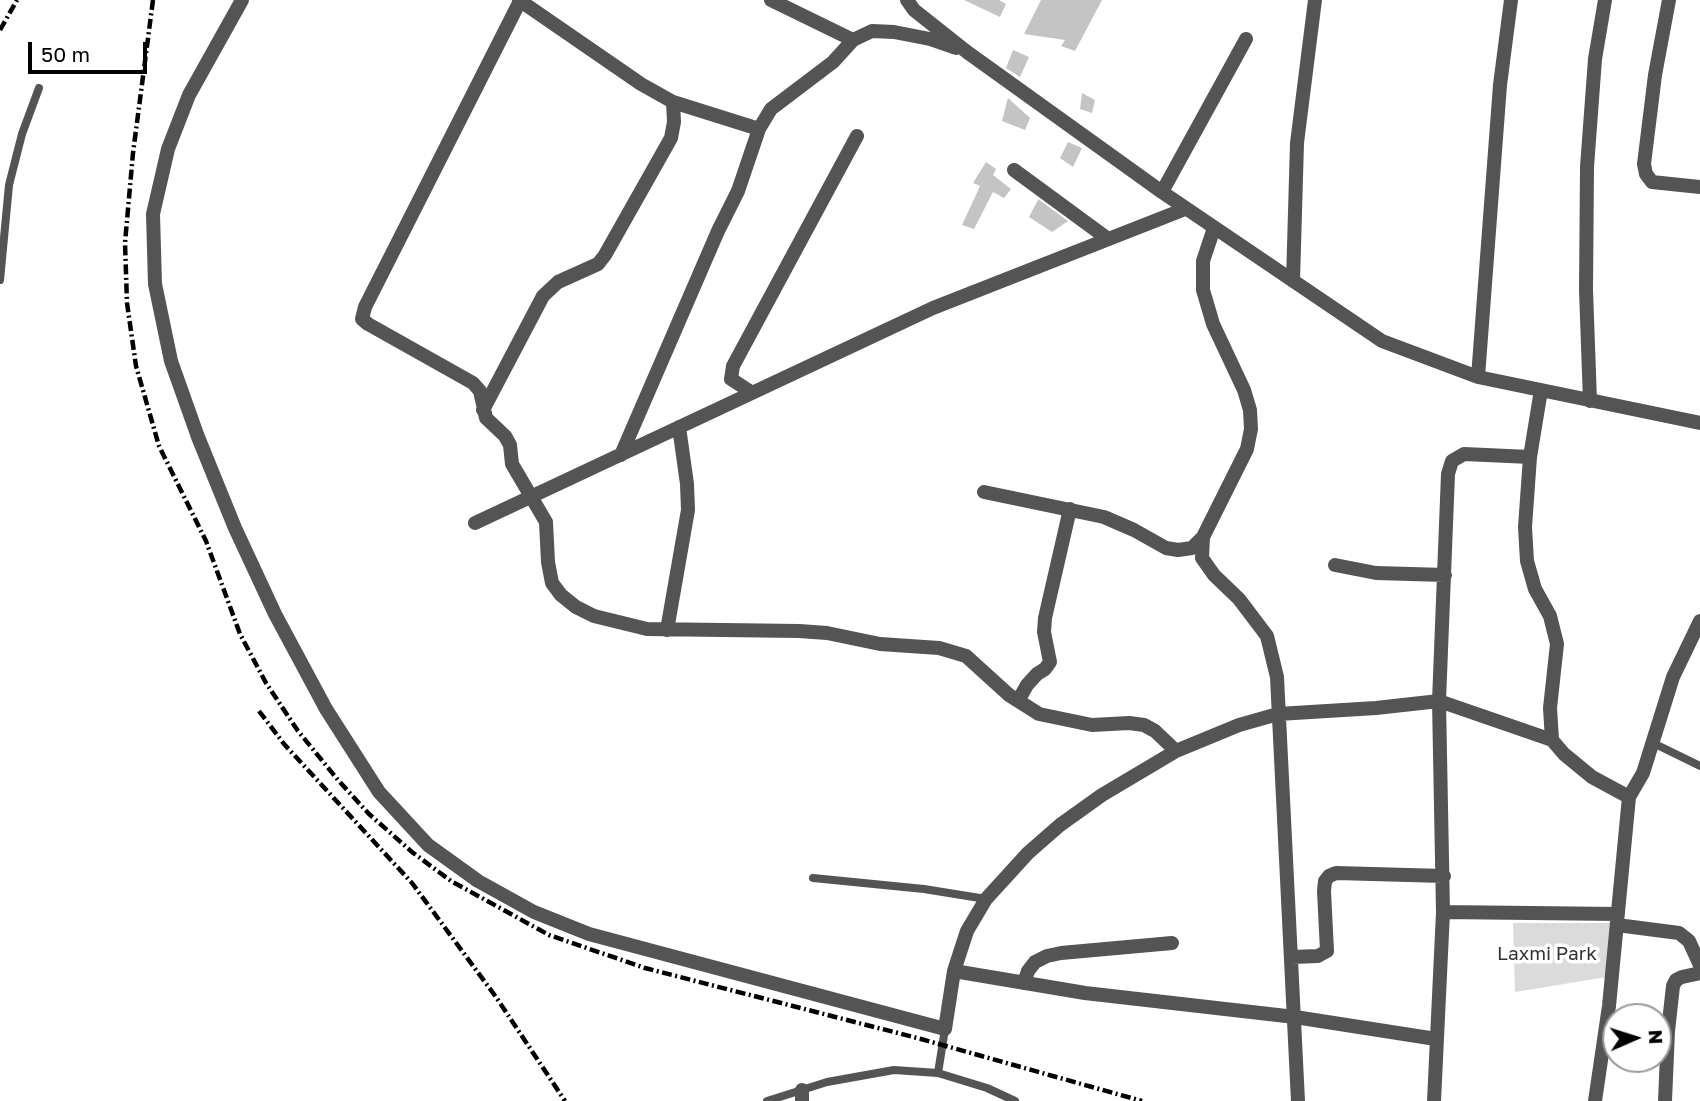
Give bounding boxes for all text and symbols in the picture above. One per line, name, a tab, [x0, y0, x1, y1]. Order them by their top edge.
scale bar	[32, 28, 150, 72]
text: 50 m	[41, 41, 90, 67]
park label: Laxmi Park	[1497, 943, 1597, 965]
north arrow	[1602, 1003, 1672, 1073]
text: N	[1645, 1029, 1668, 1045]

